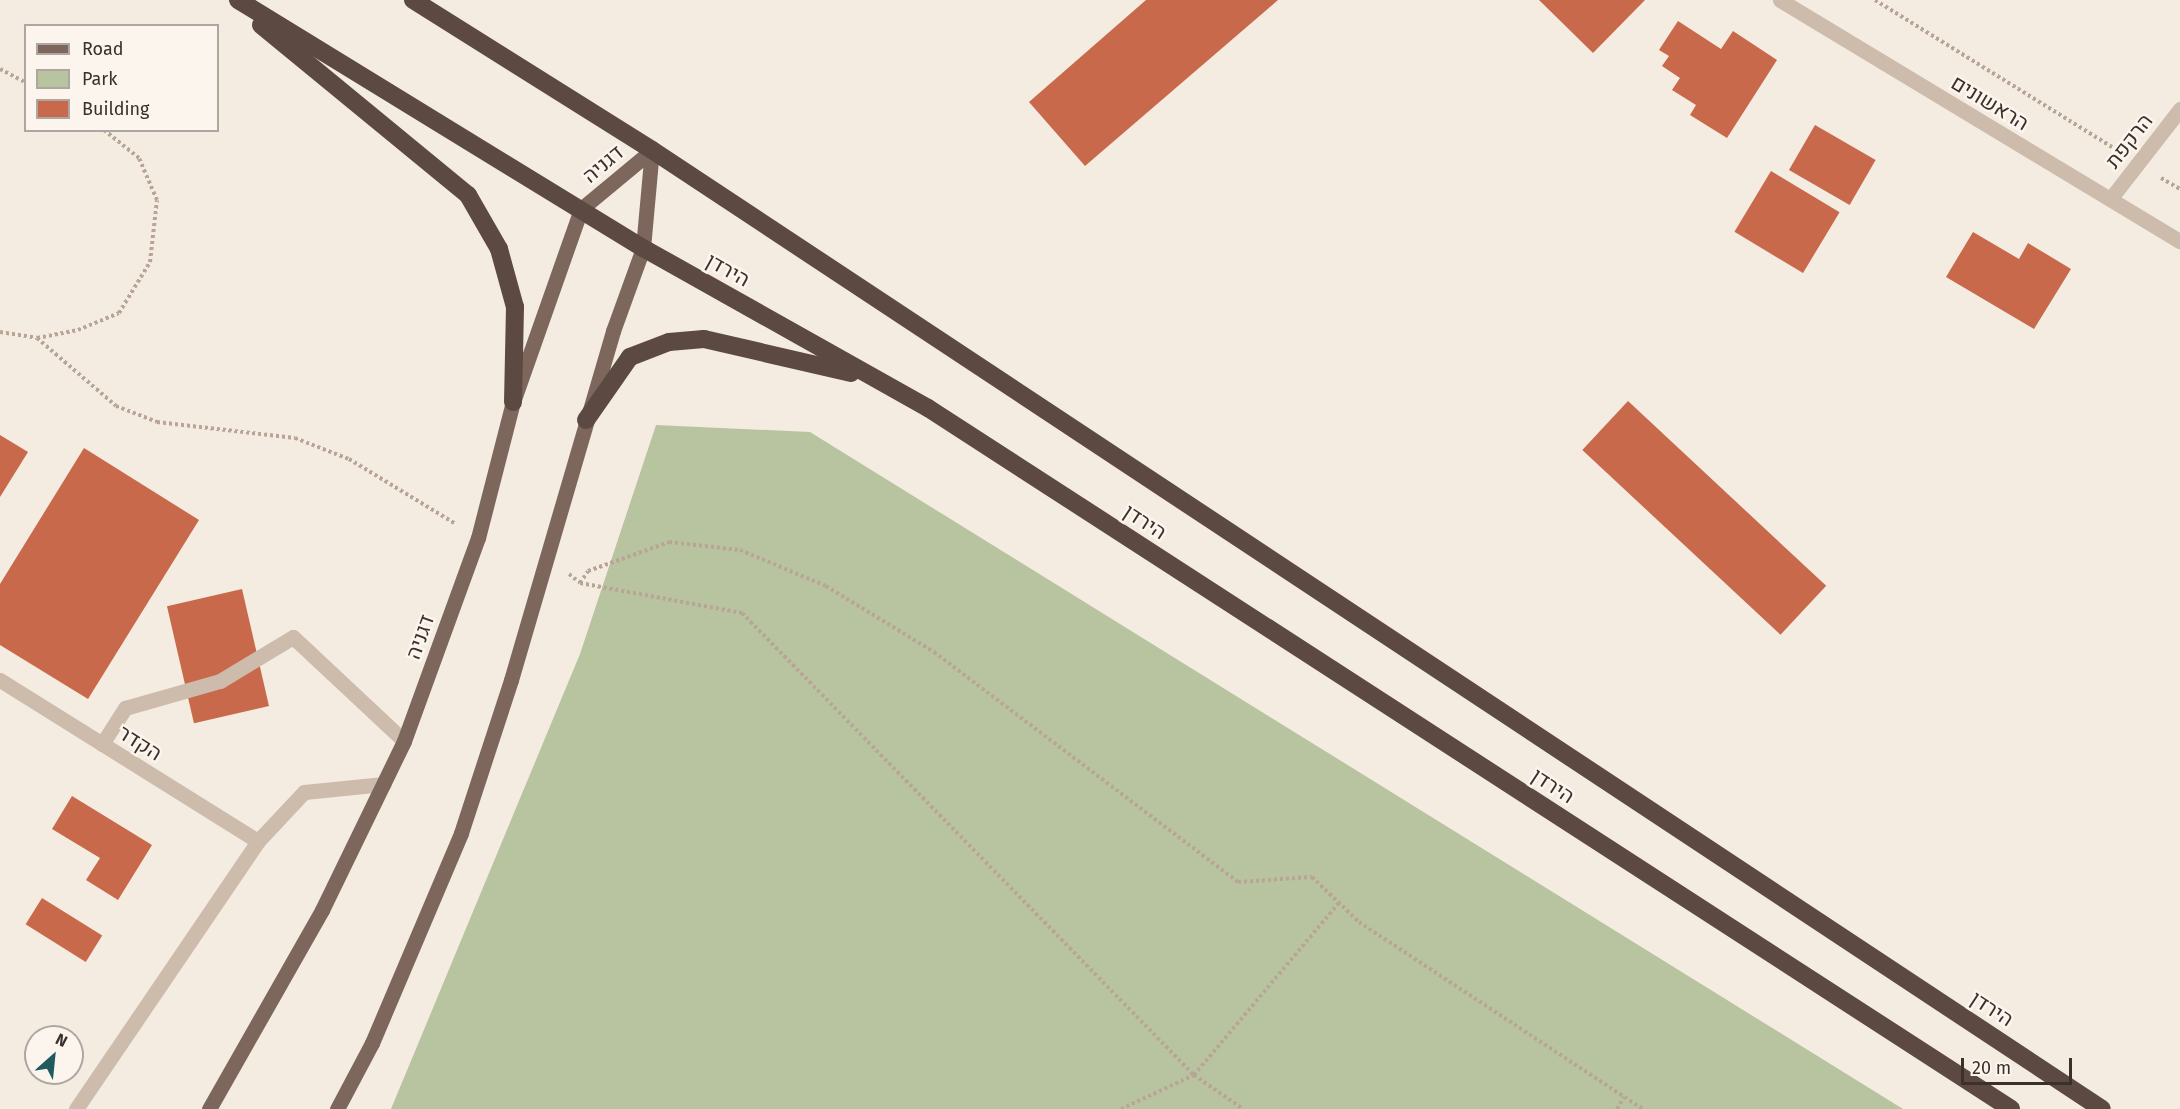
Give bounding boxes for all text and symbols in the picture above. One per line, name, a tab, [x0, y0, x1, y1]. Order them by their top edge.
legend	[24, 24, 219, 132]
text: Road	[82, 38, 124, 60]
text: Park	[82, 68, 117, 90]
street label: הראשונים	[1947, 70, 2033, 136]
text: Building	[82, 98, 149, 120]
street label: הרקפת	[2100, 109, 2158, 173]
street label: דגניה	[578, 140, 628, 188]
street label: הירדן	[702, 248, 754, 292]
street label: הירדן	[1119, 499, 1171, 545]
street label: דגניה	[400, 611, 440, 663]
street label: הקדר	[114, 720, 166, 766]
street label: הירדן	[1527, 763, 1579, 809]
street label: הירדן	[1966, 986, 2018, 1032]
north arrow	[24, 1025, 84, 1085]
text: N	[52, 1029, 71, 1051]
scale bar	[1964, 1046, 2075, 1084]
text: 20 m	[1972, 1057, 2011, 1079]

